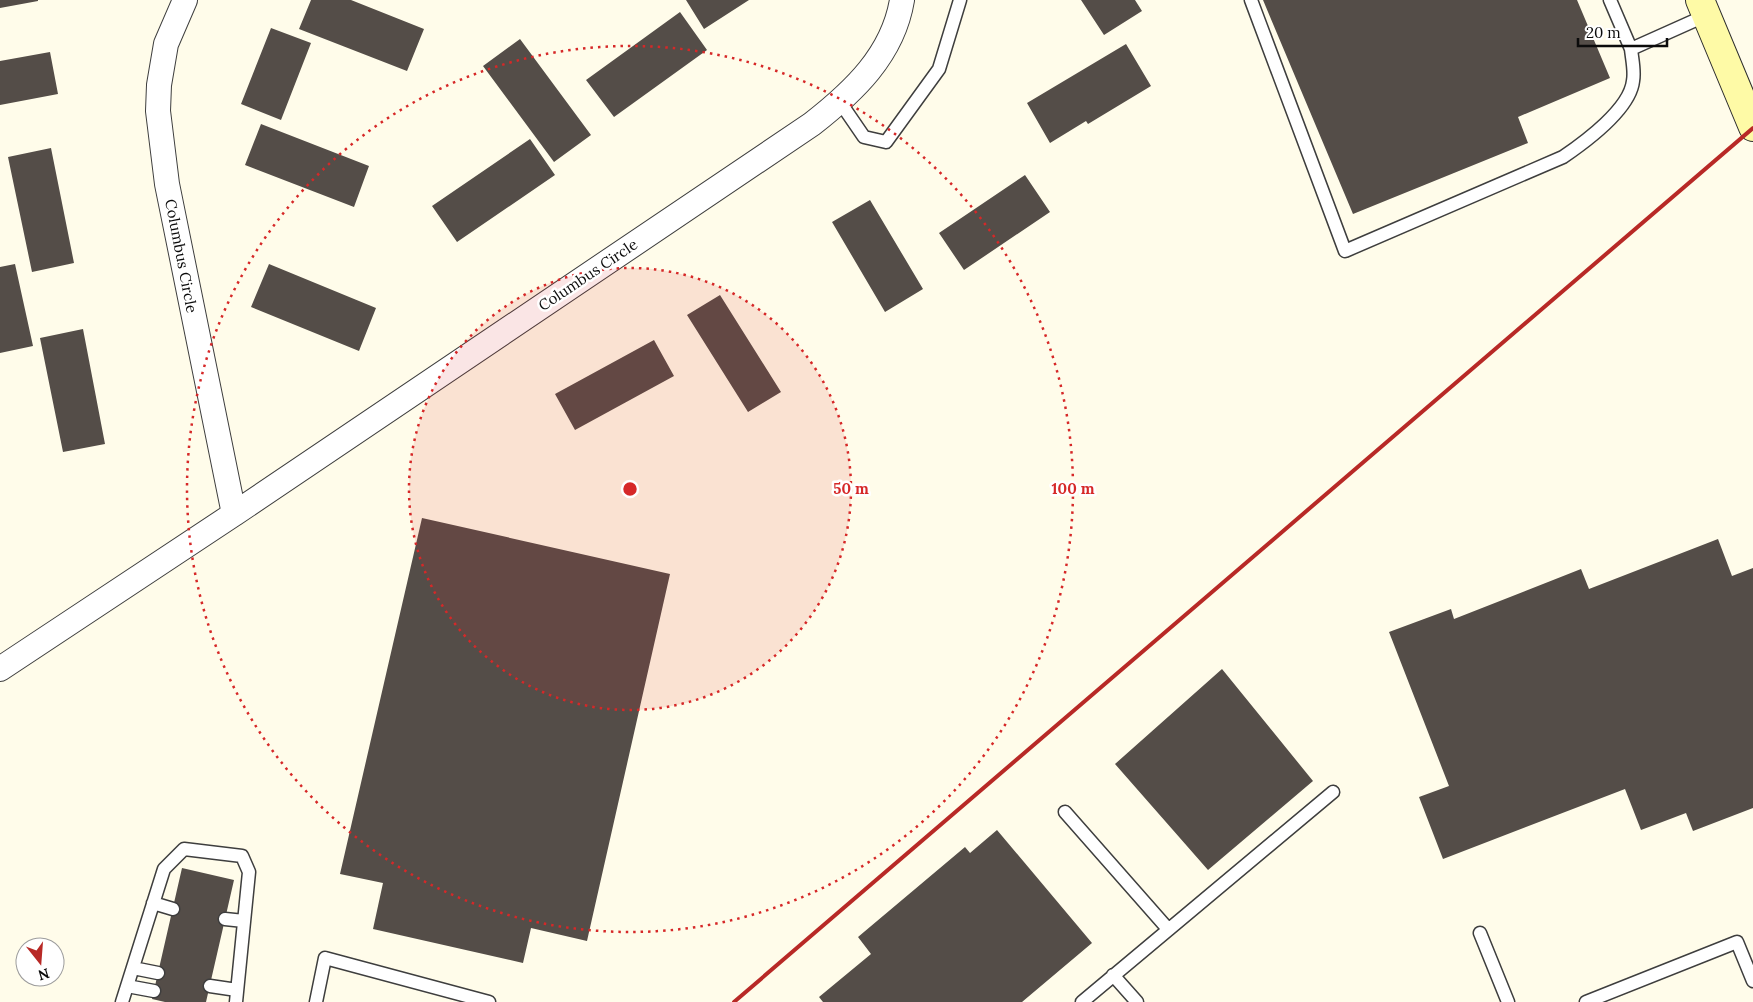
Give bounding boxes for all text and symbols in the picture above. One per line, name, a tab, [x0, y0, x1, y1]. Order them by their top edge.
scale bar	[1578, 15, 1667, 47]
text: 20 m	[1586, 23, 1621, 42]
street label: Columbus Circle	[161, 197, 202, 314]
street label: Columbus Circle	[535, 234, 641, 315]
text: 50 m	[833, 479, 869, 498]
text: 100 m	[1052, 479, 1095, 498]
centre of rings	[621, 480, 639, 498]
north arrow	[15, 937, 65, 987]
text: N	[36, 964, 52, 985]

